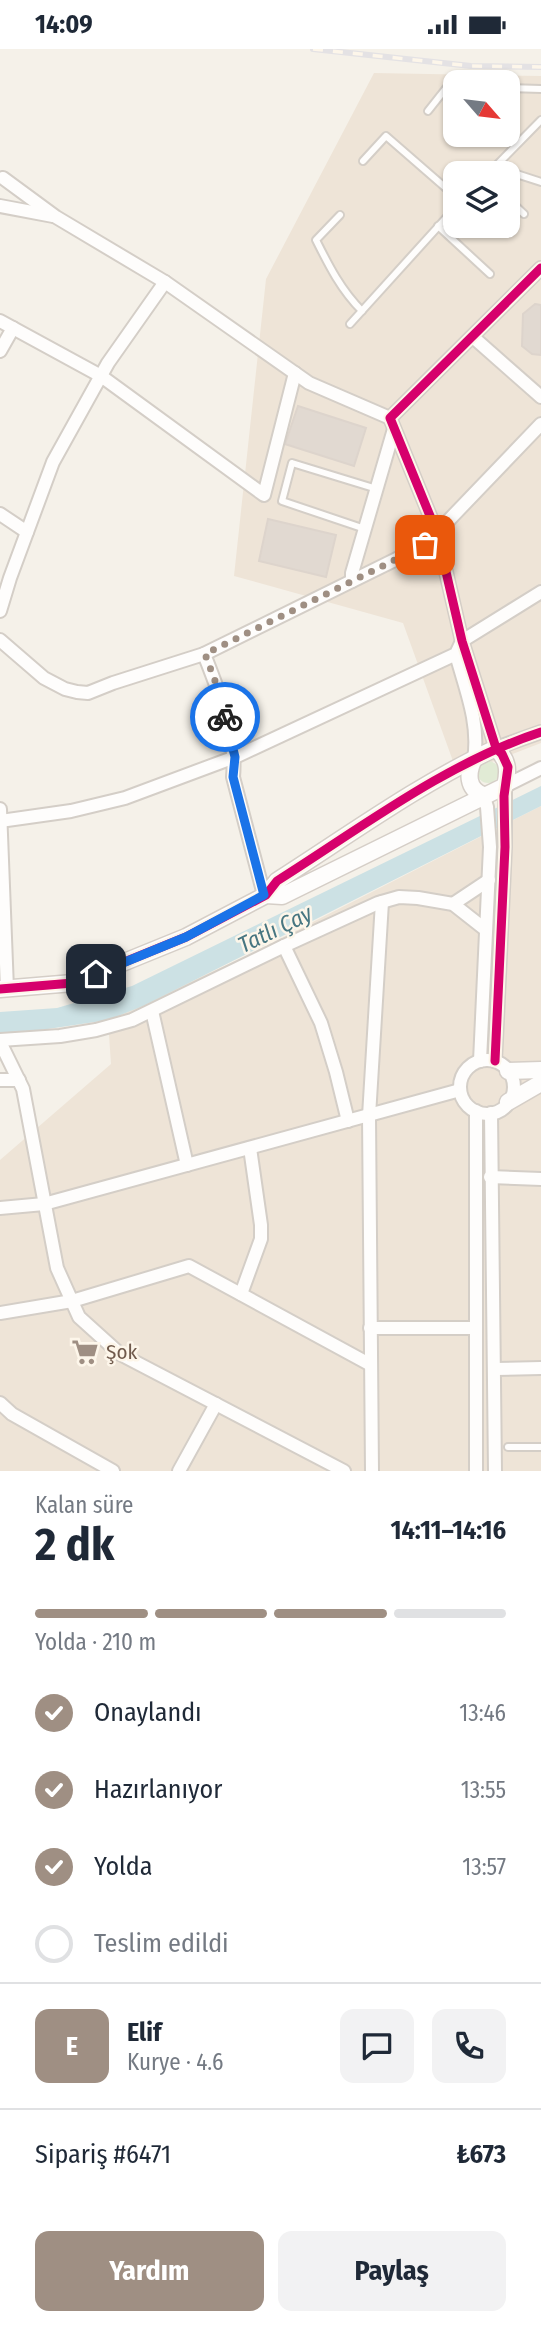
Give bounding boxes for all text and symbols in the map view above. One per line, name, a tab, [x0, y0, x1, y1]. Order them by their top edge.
text: 14:09	[35, 9, 93, 40]
north arrow	[443, 70, 520, 147]
map controls	[443, 70, 520, 238]
button: layers	[443, 161, 520, 238]
pin	[395, 515, 455, 575]
icon: bag	[406, 526, 444, 564]
courier	[190, 682, 260, 752]
icon: bike	[206, 698, 244, 736]
water label: Tatlı Çay	[233, 899, 317, 959]
pin	[66, 944, 126, 1004]
icon: home	[77, 955, 115, 993]
supermarket icon: Şok	[70, 1337, 100, 1367]
place label: Şok	[106, 1339, 137, 1365]
text: Kalan süre	[35, 1491, 133, 1519]
text: 14:11–14:16	[390, 1515, 506, 1546]
text: 2 dk	[35, 1517, 114, 1572]
text: Yolda · 210 m	[35, 1628, 156, 1656]
icon: check	[35, 1694, 73, 1732]
text: Onaylandı	[94, 1697, 202, 1728]
text: 13:46	[459, 1699, 506, 1727]
icon: check	[35, 1771, 73, 1809]
text: Hazırlanıyor	[94, 1774, 222, 1805]
text: 13:55	[461, 1776, 506, 1804]
icon: check	[35, 1848, 73, 1886]
text: Yolda	[94, 1851, 153, 1882]
text: 13:57	[462, 1853, 506, 1881]
text: Teslim edildi	[94, 1928, 229, 1959]
button: chat	[340, 2009, 414, 2083]
button: phone	[432, 2009, 506, 2083]
text: Elif	[127, 2017, 161, 2048]
text: E	[66, 2031, 78, 2062]
text: Kurye · 4.6	[127, 2048, 223, 2076]
text: Sipariş #6471	[35, 2139, 171, 2170]
text: ₺673	[456, 2139, 506, 2170]
button: Yardım	[35, 2231, 264, 2311]
button: Paylaş	[278, 2231, 506, 2311]

